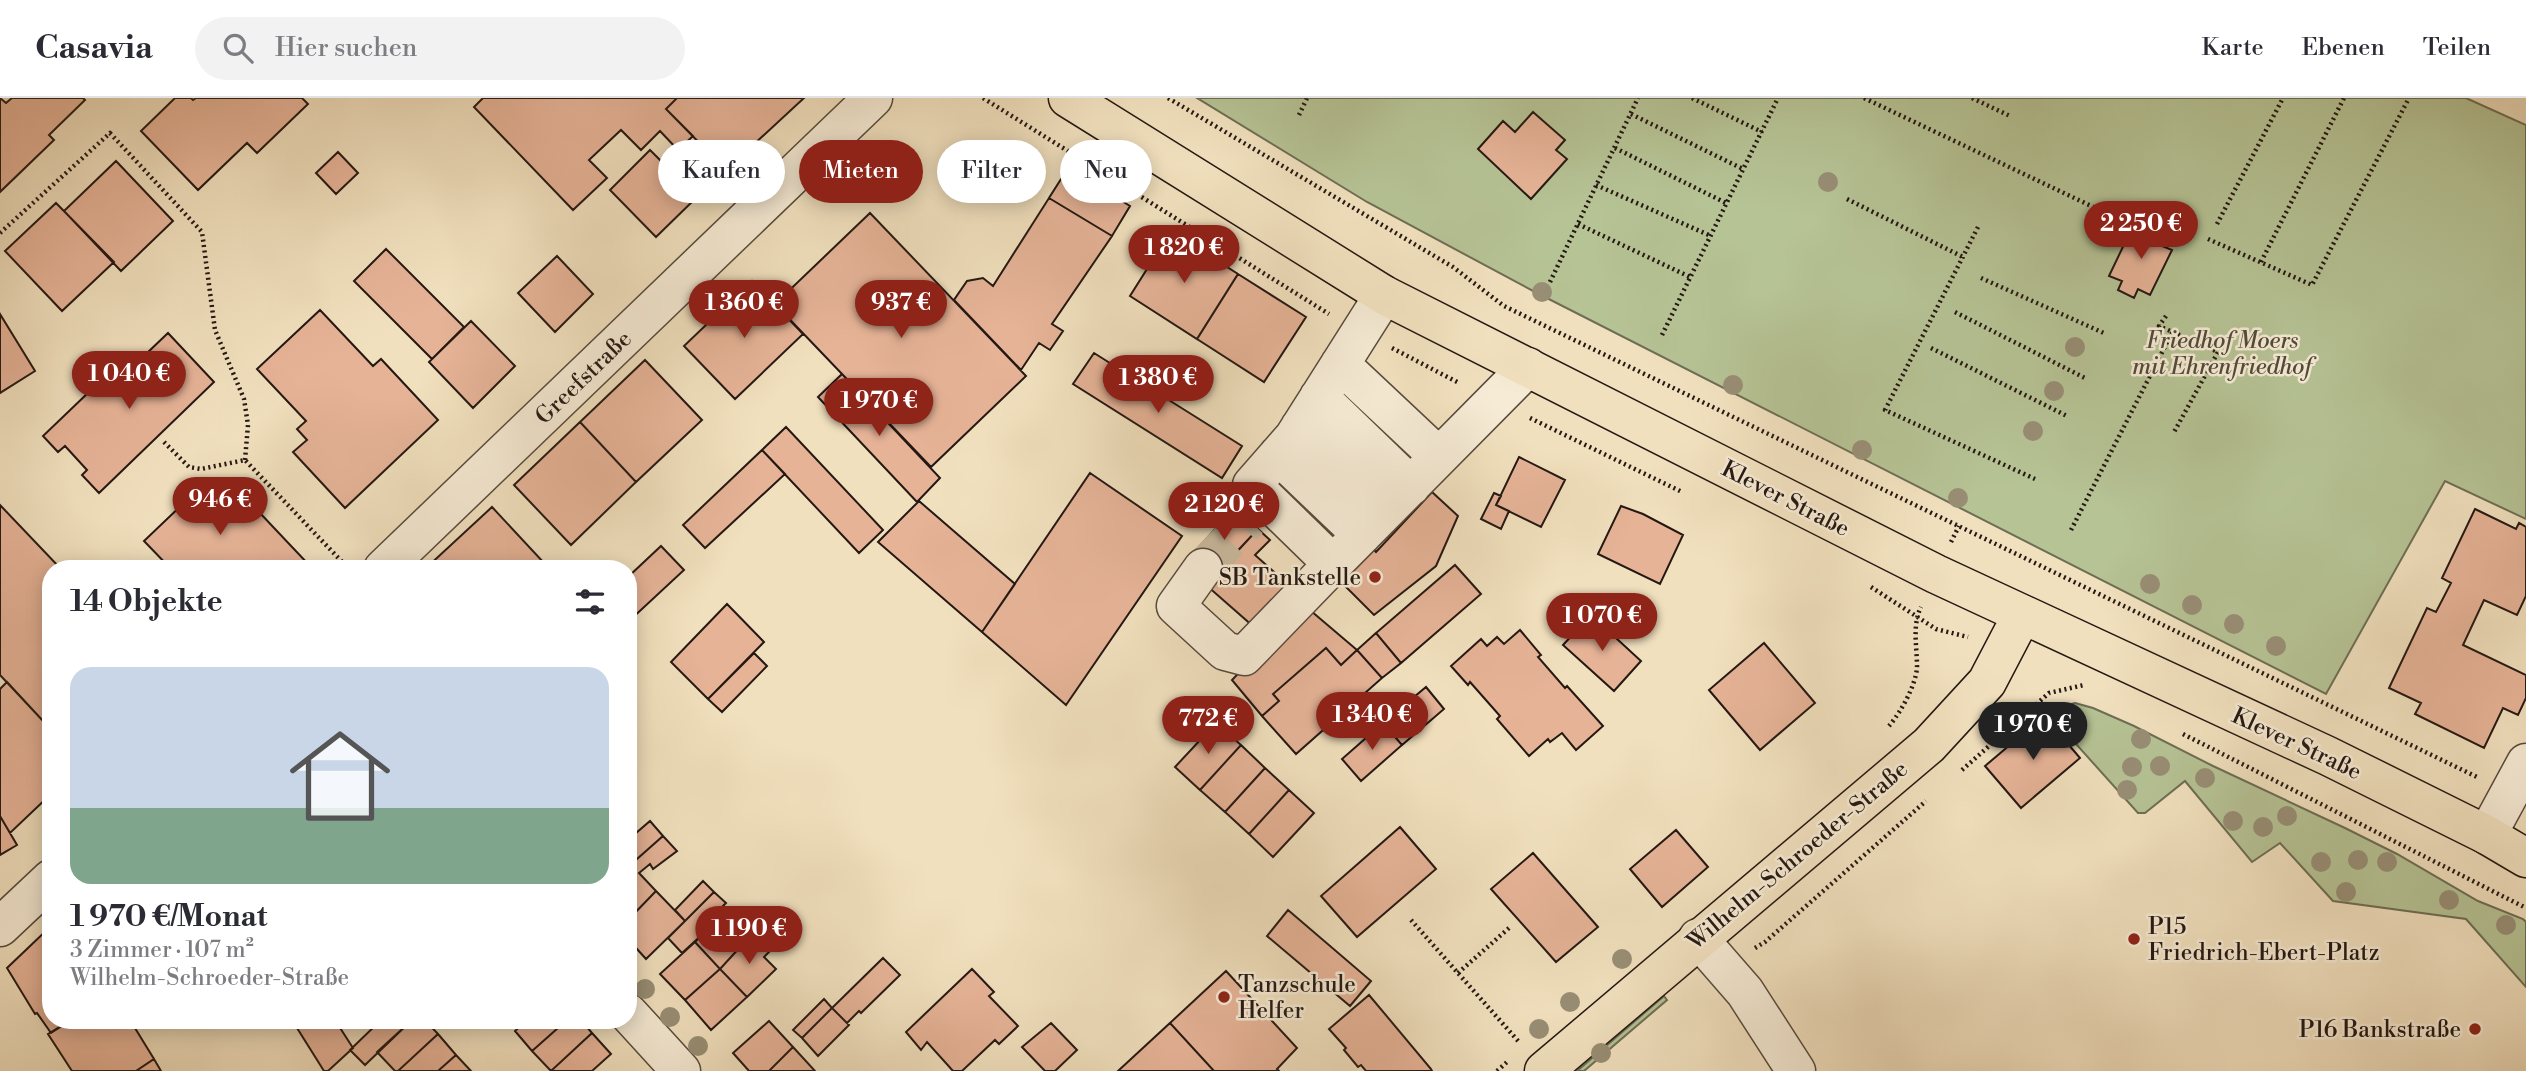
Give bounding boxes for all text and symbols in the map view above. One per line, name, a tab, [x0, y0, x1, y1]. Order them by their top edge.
search box	[195, 17, 685, 80]
text: Casavia	[35, 28, 153, 69]
icon: search	[219, 29, 257, 67]
text: Hier suchen	[275, 32, 417, 64]
text: Karte	[2202, 33, 2264, 63]
text: Ebenen	[2302, 33, 2385, 63]
text: Teilen	[2423, 33, 2491, 63]
chip: Kaufen	[658, 140, 785, 203]
chip: Mieten	[799, 140, 923, 203]
chip: Filter	[937, 140, 1046, 203]
chip: Neu	[1060, 140, 1152, 203]
pin: 2 250 €	[2076, 202, 2206, 261]
text: 2 250 €	[2100, 210, 2182, 238]
pin: 1 820 €	[1119, 226, 1249, 285]
text: 1 820 €	[1144, 234, 1224, 262]
pin: 1 360 €	[679, 280, 809, 340]
pin: 937 €	[852, 280, 950, 340]
text: 1 360 €	[705, 289, 783, 317]
text: 937 €	[871, 289, 931, 317]
street label: Greefstraße	[530, 325, 638, 430]
park label: Friedhof Moers mit Ehrenfriedhof	[2133, 327, 2317, 381]
pin: 1 040 €	[64, 352, 194, 411]
pin: 1 380 €	[1093, 356, 1223, 415]
text: 1 040 €	[88, 360, 170, 388]
text: 1 380 €	[1119, 364, 1197, 392]
pin: 1 970 €	[814, 378, 944, 438]
text: 1 970 €	[840, 387, 918, 415]
street label: Klever Straße	[1717, 455, 1854, 543]
pin: 946 €	[171, 478, 269, 537]
pin: 2 120 €	[1159, 482, 1289, 542]
text: 946 €	[189, 486, 251, 514]
text: 2 120 €	[1184, 491, 1264, 519]
place label: SB Tankstelle	[1219, 564, 1361, 592]
marker: SB Tankstelle	[1367, 569, 1383, 585]
text: 14 Objekte	[70, 583, 223, 621]
icon: filters	[571, 583, 609, 621]
pin: 1 070 €	[1537, 594, 1667, 653]
text: 1 070 €	[1562, 602, 1642, 630]
pin: 1 340 €	[1307, 692, 1437, 752]
pin: 772 €	[1159, 696, 1257, 756]
text: 1 340 €	[1332, 701, 1412, 729]
pin: 1 970 €	[1968, 702, 2098, 762]
street label: Klever Straße	[2227, 702, 2366, 786]
text: 772 €	[1178, 705, 1238, 733]
text: 1 970 €	[1994, 711, 2072, 739]
icon: home	[277, 713, 403, 839]
street label: Wilhelm-Schroeder-Straße	[1681, 755, 1914, 957]
text: 1 970 €/Monat	[70, 898, 267, 936]
pin: 1 190 €	[684, 906, 814, 966]
place label: P15 Friedrich-Ebert-Platz	[2148, 913, 2380, 967]
text: 1 190 €	[711, 915, 787, 943]
marker: P15 Friedrich-Ebert-Platz	[2126, 931, 2142, 947]
text: 3 Zimmer · 107 m²	[70, 936, 254, 964]
text: Wilhelm-Schroeder-Straße	[70, 964, 349, 992]
place label: Tanzschule Helfer	[1238, 971, 1356, 1025]
marker: Tanzschule Helfer	[1216, 989, 1232, 1005]
place label: P16 Bankstraße	[2299, 1016, 2461, 1044]
marker: P16 Bankstraße	[2467, 1021, 2483, 1037]

